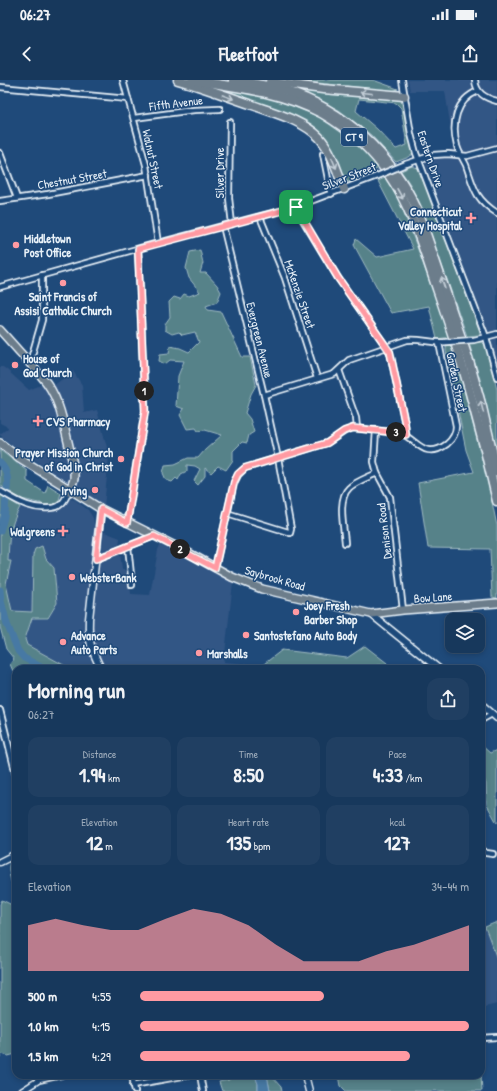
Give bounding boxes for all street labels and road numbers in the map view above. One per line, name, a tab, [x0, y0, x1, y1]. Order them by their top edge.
street label: Fifth Avenue	[147, 91, 204, 115]
street label: Walnut Street	[138, 128, 168, 191]
road number: CT 9	[341, 128, 367, 146]
street label: Eastern Drive	[413, 128, 449, 190]
street label: Silver Drive	[211, 147, 228, 198]
street label: Silver Street	[320, 158, 379, 194]
street label: Chestnut Street	[36, 164, 109, 193]
street label: McKenzie Street	[280, 257, 320, 331]
street label: Evergreen Avenue	[242, 300, 278, 380]
street label: Garden Street	[442, 351, 472, 414]
street label: Denison Road	[372, 502, 396, 560]
street label: Saybrook Road	[243, 561, 307, 595]
street label: Bow Lane	[413, 587, 453, 607]

